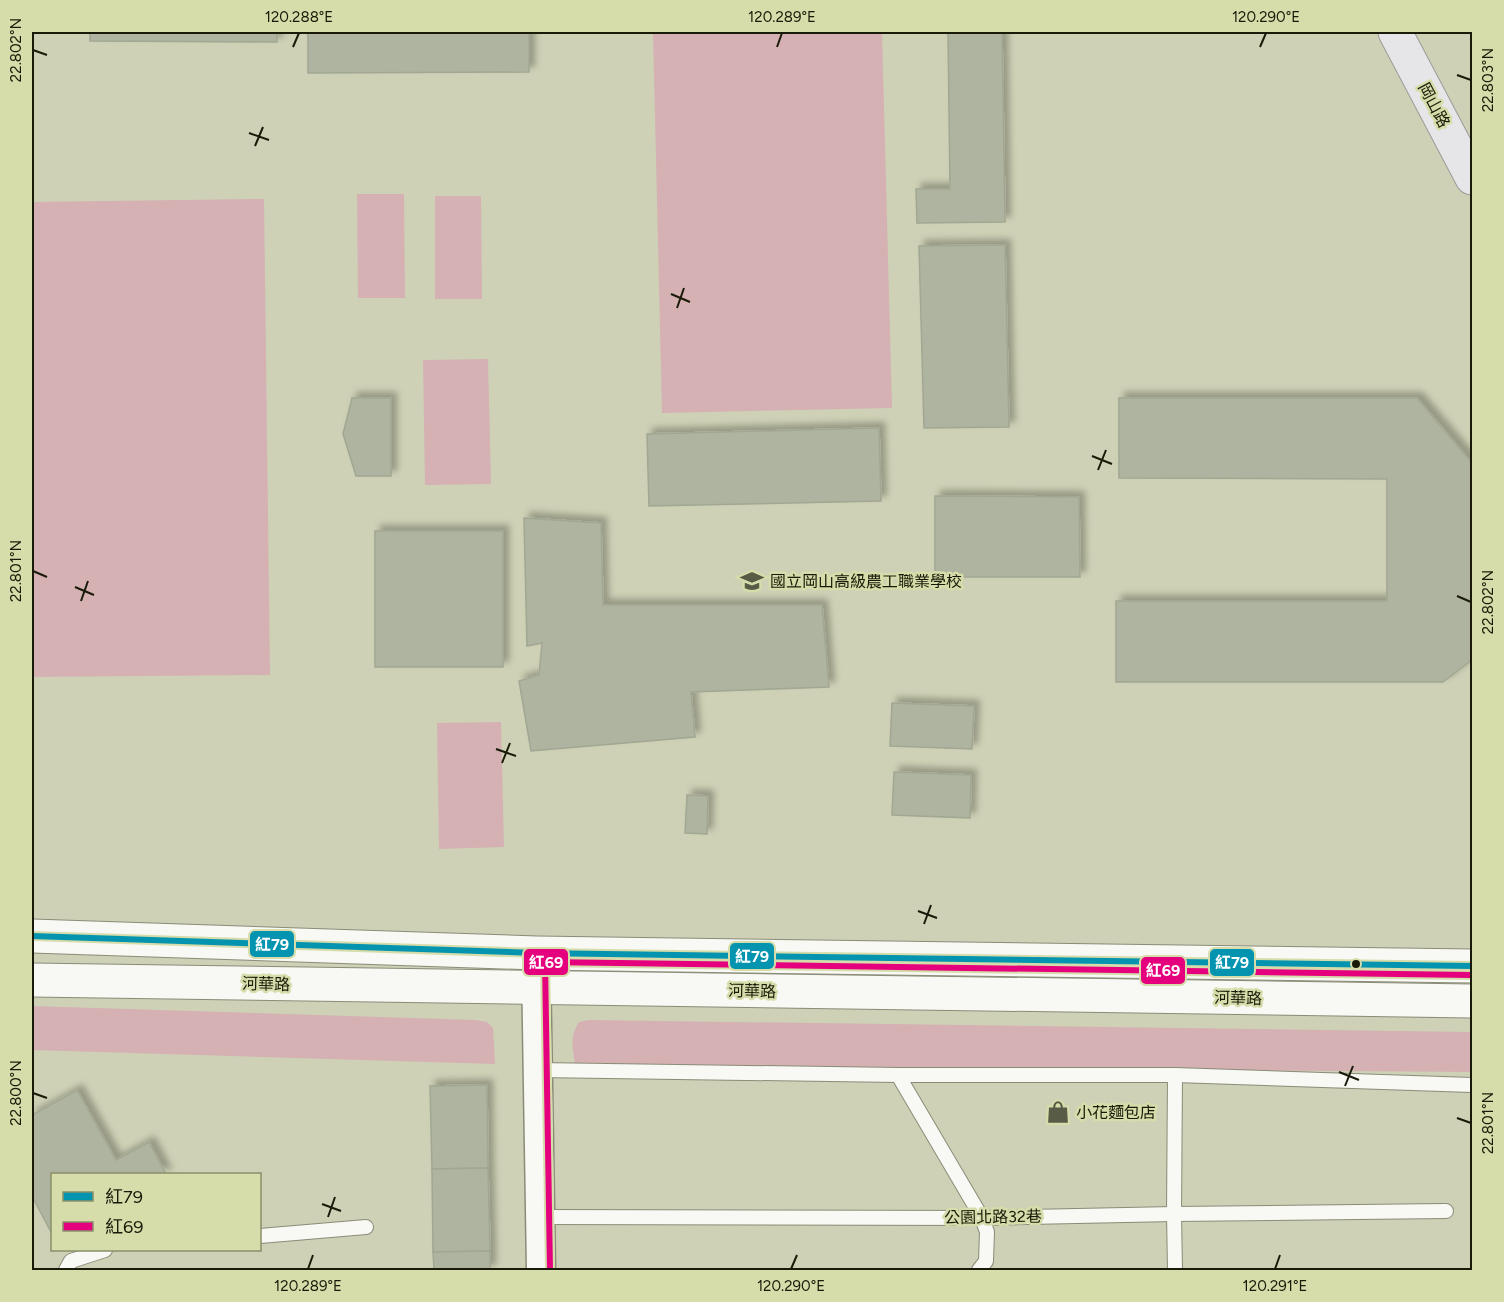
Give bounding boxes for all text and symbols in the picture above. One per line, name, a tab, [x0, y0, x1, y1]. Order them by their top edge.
text: 120.288°E	[265, 8, 333, 26]
text: 120.289°E	[748, 8, 816, 26]
text: 120.290°E	[1232, 8, 1300, 26]
text: 22.802°N	[7, 18, 25, 82]
text: 22.803°N	[1479, 48, 1497, 112]
street label: 岡山路	[1414, 79, 1454, 131]
text: 22.801°N	[7, 540, 25, 602]
school or university icon: 國立岡山高級農工職業學校	[739, 568, 765, 594]
text: 22.802°N	[1479, 570, 1497, 634]
place label: 國立岡山高級農工職業學校	[770, 572, 962, 591]
line badge: 紅79	[249, 930, 295, 958]
text: 紅79	[255, 935, 289, 954]
line badge: 紅79	[729, 942, 775, 970]
text: 紅79	[735, 947, 769, 966]
line badge: 紅69	[523, 948, 569, 976]
line badge: 紅79	[1209, 948, 1255, 977]
text: 紅69	[529, 953, 563, 972]
text: 紅79	[1215, 953, 1249, 972]
line badge: 紅69	[1140, 956, 1186, 985]
unlabelled marker	[1350, 958, 1362, 970]
text: 紅69	[1146, 961, 1180, 980]
street label: 河華路	[242, 974, 290, 994]
street label: 河華路	[728, 981, 776, 1001]
street label: 河華路	[1214, 988, 1262, 1008]
text: 22.800°N	[7, 1060, 25, 1126]
text: 22.801°N	[1479, 1092, 1497, 1154]
shop icon: 小花麵包店	[1045, 1099, 1071, 1125]
place label: 小花麵包店	[1076, 1103, 1156, 1122]
legend	[51, 1173, 261, 1251]
text: 紅79	[105, 1186, 143, 1208]
street label: 公園北路32巷	[944, 1207, 1042, 1227]
text: 紅69	[105, 1216, 143, 1238]
text: 120.289°E	[274, 1277, 342, 1295]
text: 120.290°E	[757, 1277, 825, 1295]
text: 120.291°E	[1243, 1277, 1307, 1295]

